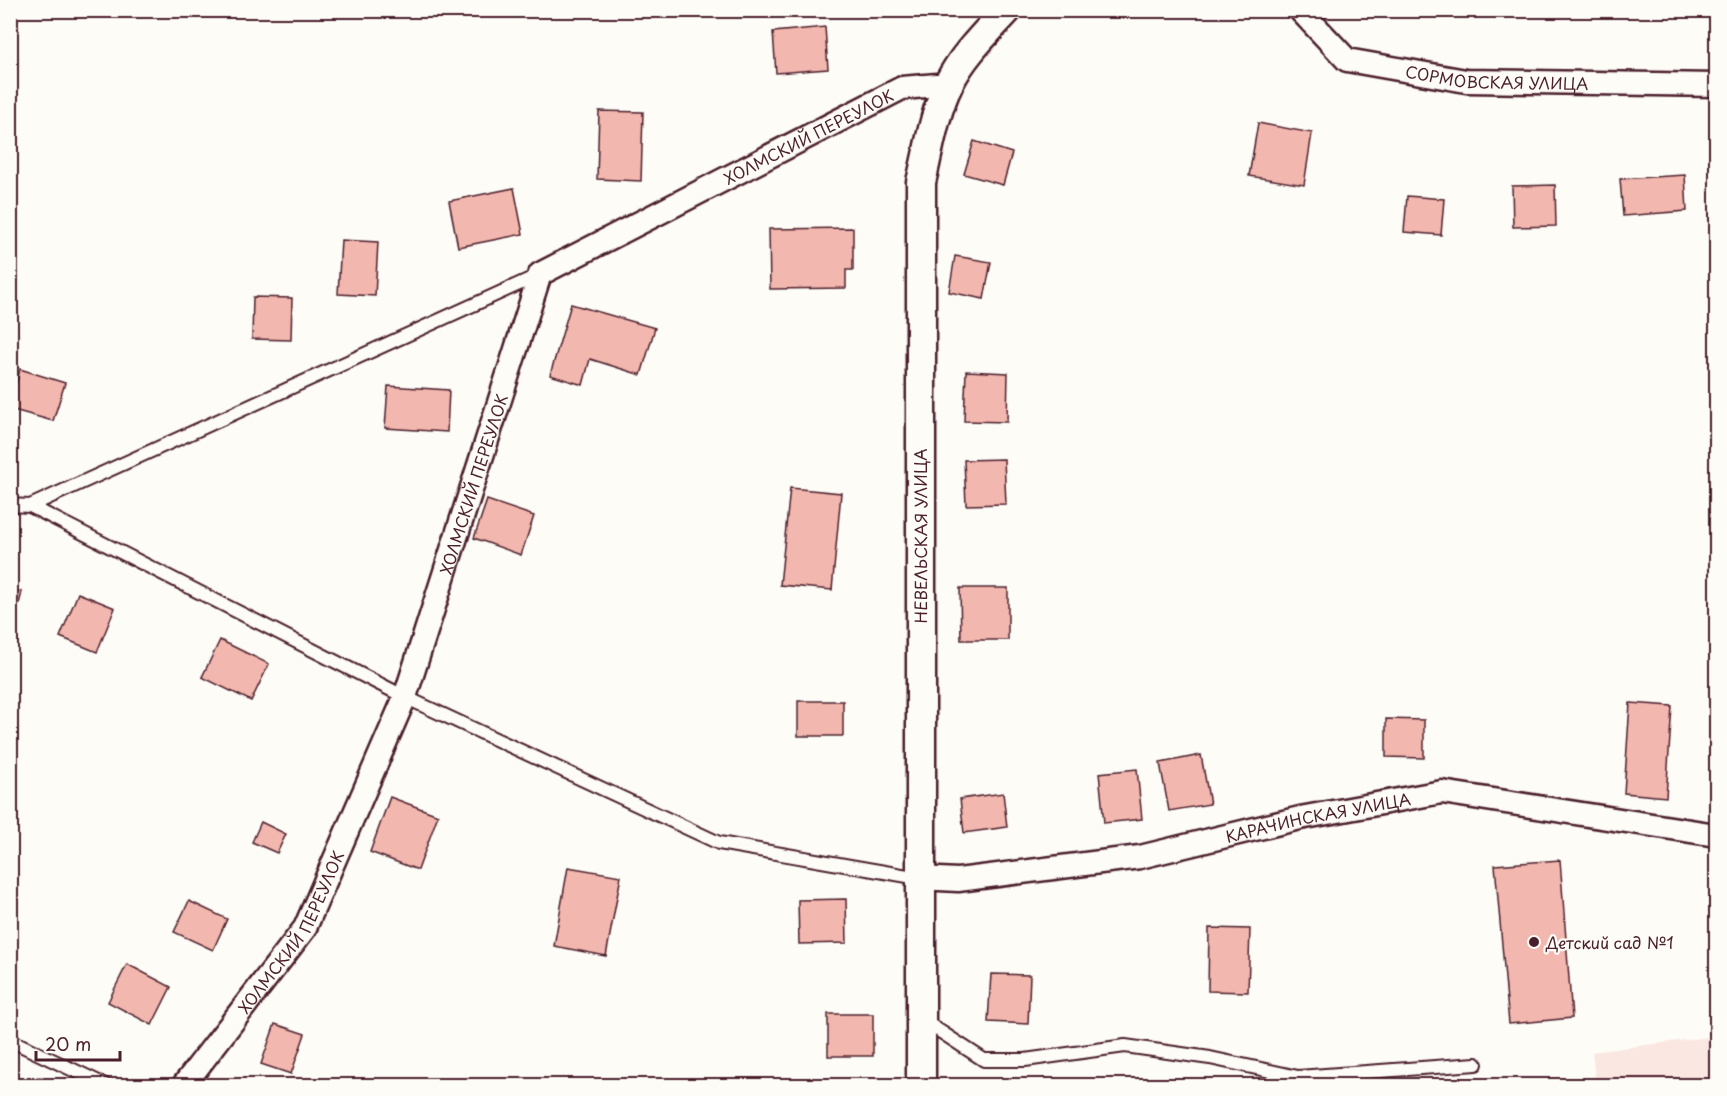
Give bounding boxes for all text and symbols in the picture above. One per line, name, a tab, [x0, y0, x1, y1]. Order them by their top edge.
street label: СОРМОВСКАЯ УЛИЦА	[1404, 59, 1589, 95]
street label: ХОЛМСКИЙ ПЕРЕУЛОК	[719, 83, 897, 190]
street label: ХОЛМСКИЙ ПЕРЕУЛОК	[433, 391, 513, 577]
street label: НЕВЕЛЬСКАЯ УЛИЦА	[908, 448, 932, 624]
street label: КАРАЧИНСКАЯ УЛИЦА	[1223, 786, 1412, 848]
street label: ХОЛМСКИЙ ПЕРЕУЛОК	[232, 847, 349, 1018]
place label: Детский сад №1	[1545, 930, 1674, 954]
marker: Детский сад №1	[1527, 935, 1541, 949]
scale bar	[36, 1024, 120, 1062]
text: 20 m	[45, 1030, 91, 1057]

